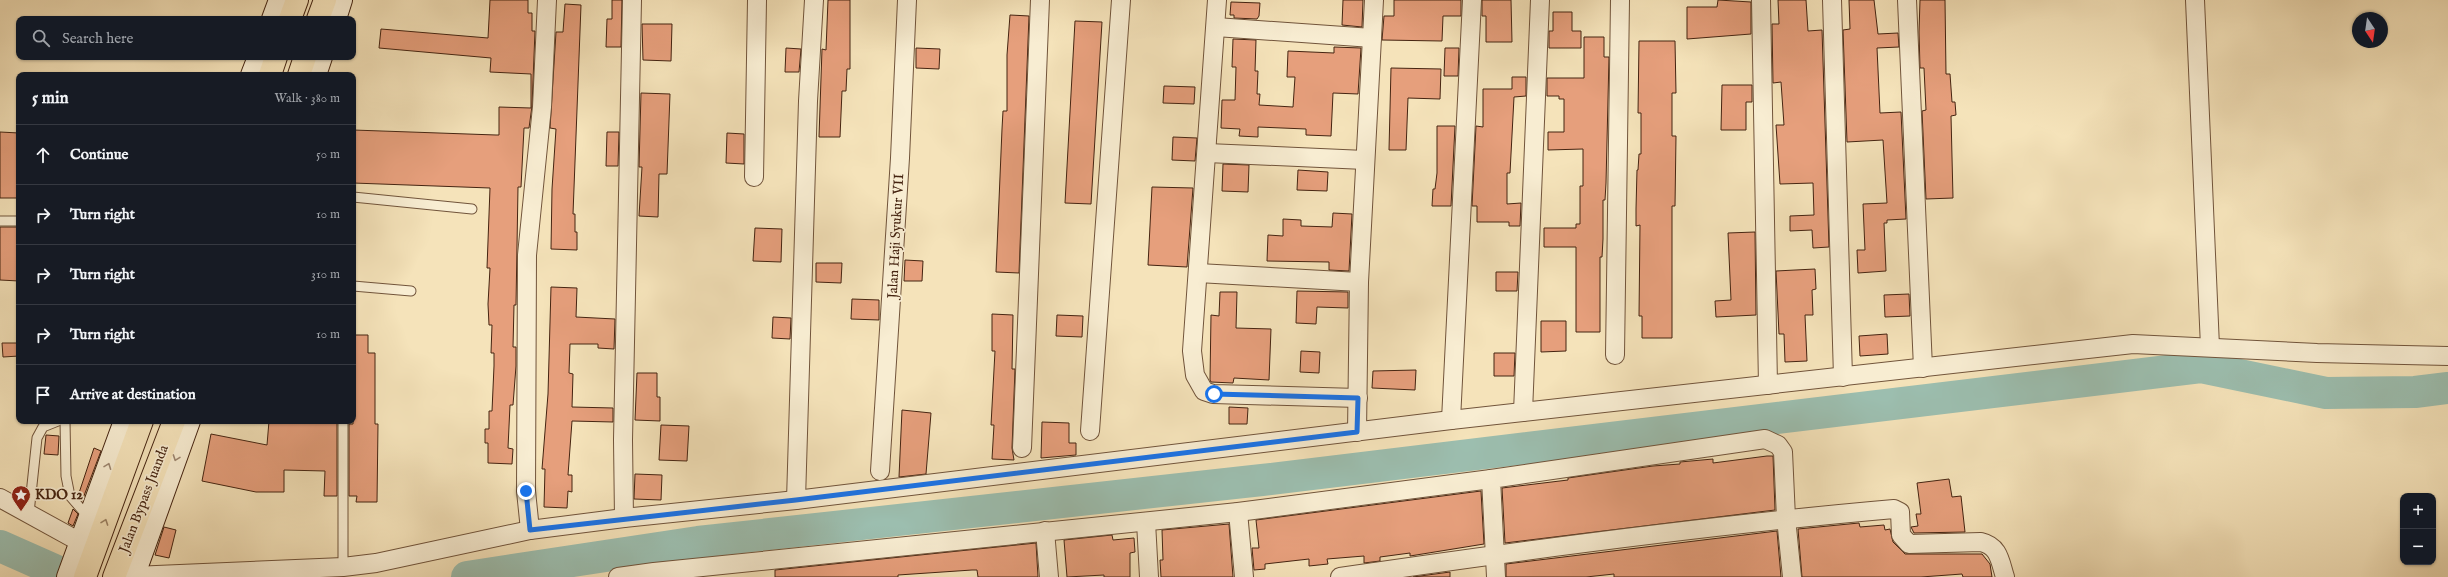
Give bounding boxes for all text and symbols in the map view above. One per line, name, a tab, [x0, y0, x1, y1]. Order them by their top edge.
north arrow	[2352, 12, 2388, 48]
search box	[16, 16, 356, 60]
icon: search	[30, 27, 52, 49]
text: Search here	[62, 29, 133, 48]
text: 5 min	[32, 88, 69, 109]
text: Walk · 380 m	[275, 90, 340, 107]
icon: ahead	[32, 144, 54, 166]
text: Continue	[70, 145, 128, 164]
text: 50 m	[316, 146, 340, 163]
street label: Jalan Haji Syukur VII	[884, 173, 908, 301]
icon: right	[32, 204, 54, 226]
text: Turn right	[70, 205, 135, 224]
text: 10 m	[316, 206, 340, 223]
icon: right	[32, 264, 54, 286]
text: Turn right	[70, 265, 135, 284]
text: 310 m	[311, 266, 340, 283]
icon: right	[32, 324, 54, 346]
text: Turn right	[70, 325, 135, 344]
text: 10 m	[316, 326, 340, 343]
icon: arrive	[32, 384, 54, 406]
text: Arrive at destination	[70, 385, 196, 404]
route start	[1205, 385, 1223, 403]
street label: Jalan Bypass Juanda	[114, 442, 173, 557]
one-way arrow	[172, 454, 180, 461]
one-way arrow	[104, 463, 112, 470]
route end	[517, 482, 535, 500]
place icon: KDO 12	[10, 484, 32, 512]
place label: KDO 12	[35, 486, 83, 504]
map controls	[2400, 493, 2436, 565]
button: +	[2400, 493, 2436, 529]
one-way arrow	[100, 519, 109, 526]
button: −	[2400, 529, 2436, 565]

